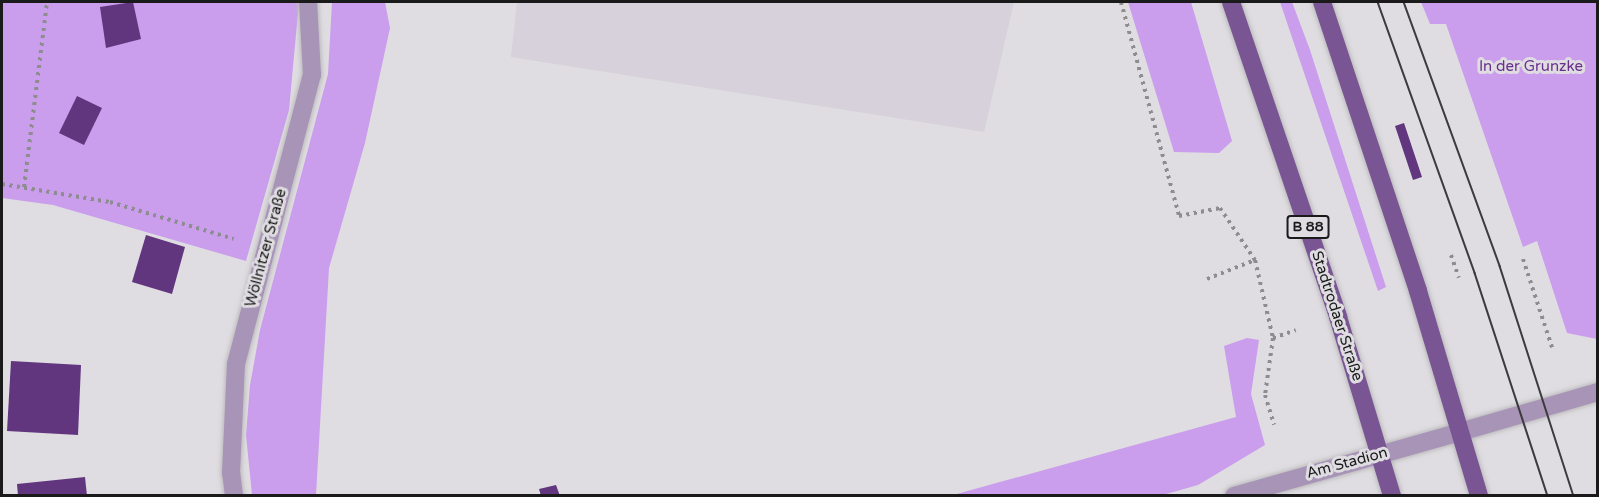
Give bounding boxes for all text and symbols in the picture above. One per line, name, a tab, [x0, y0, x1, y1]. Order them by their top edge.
park label: In der Grunzke	[1479, 58, 1583, 76]
street label: Wöllnitzer Straße	[242, 187, 290, 309]
road number: B 88	[1286, 216, 1330, 238]
street label: Stadtrodaer Straße	[1308, 249, 1366, 383]
street label: Am Stadion	[1304, 444, 1390, 482]

